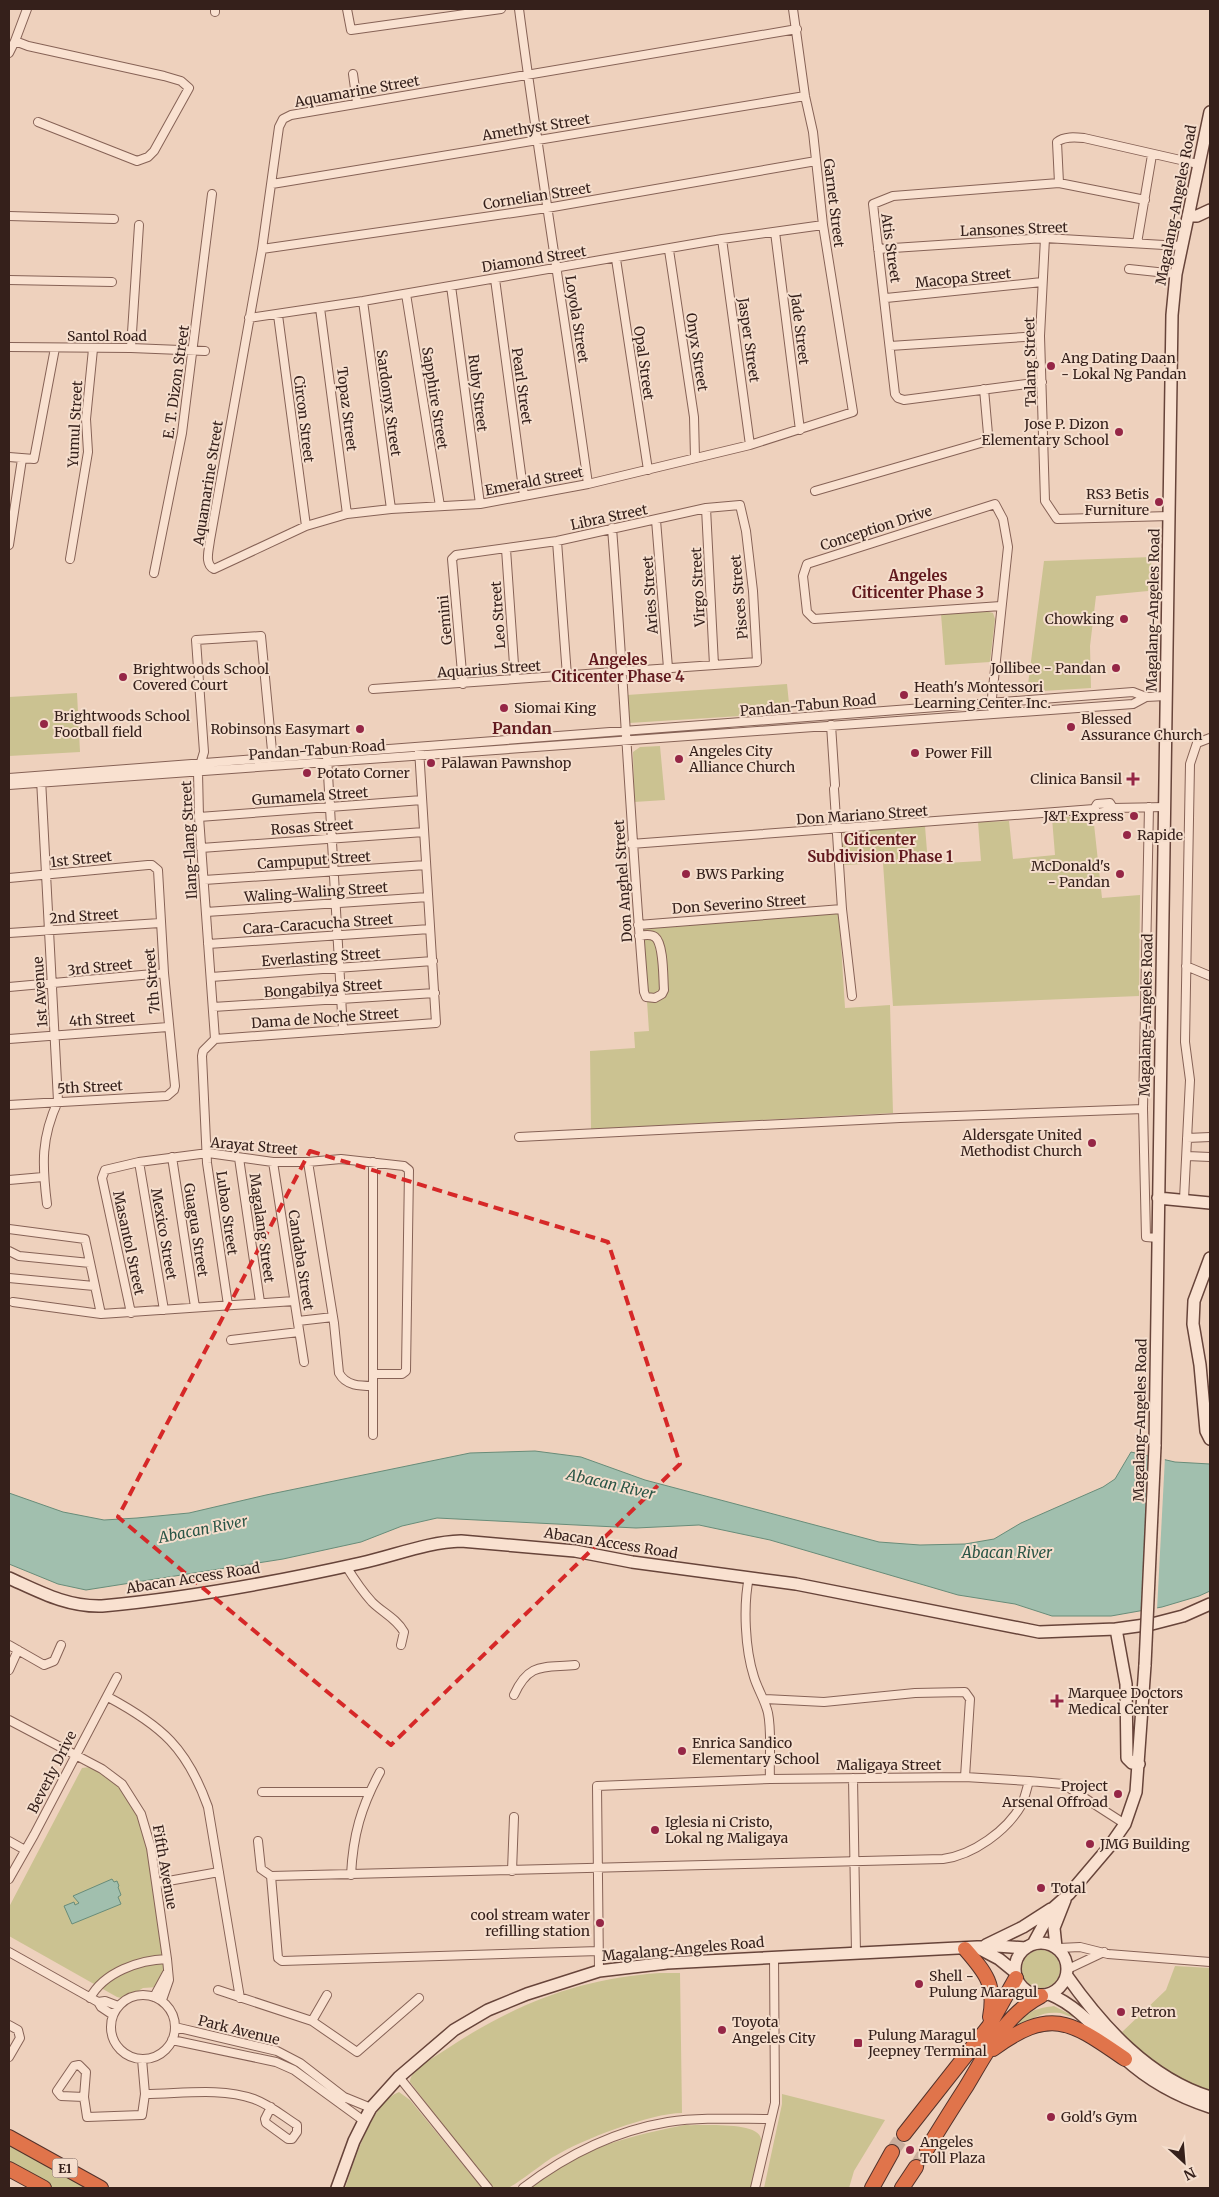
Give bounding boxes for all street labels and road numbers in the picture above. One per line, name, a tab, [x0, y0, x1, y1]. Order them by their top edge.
street label: Aquamarine Street	[292, 71, 421, 111]
street label: Amethyst Street	[480, 109, 592, 145]
street label: Magalang-Angeles Road	[1152, 123, 1201, 287]
street label: Garnet Street	[820, 158, 848, 249]
street label: Cornelian Street	[482, 179, 593, 213]
street label: Atis Street	[877, 211, 905, 284]
street label: Lansones Street	[960, 218, 1069, 240]
street label: Diamond Street	[480, 242, 588, 276]
street label: Macopa Street	[914, 264, 1012, 292]
street label: Loyola Street	[561, 274, 593, 364]
street label: Jade Street	[787, 291, 813, 366]
street label: Jasper Street	[734, 296, 764, 384]
street label: Onyx Street	[682, 312, 712, 393]
street label: Talang Street	[1020, 316, 1040, 407]
street label: E. T. Dizon Street	[159, 323, 193, 440]
street label: Opal Street	[630, 325, 658, 402]
street label: Santol Road	[67, 327, 148, 345]
street label: Sapphire Street	[418, 346, 452, 451]
street label: Pearl Street	[508, 346, 536, 426]
street label: Sardonyx Street	[373, 349, 405, 458]
street label: Ruby Street	[464, 353, 492, 433]
street label: Topaz Street	[333, 366, 361, 453]
street label: Circon Street	[290, 375, 318, 464]
street label: Yumul Street	[64, 380, 86, 469]
street label: Aquamarine Street	[189, 419, 227, 548]
street label: Emerald Street	[483, 463, 585, 499]
street label: Libra Street	[569, 500, 650, 534]
street label: Conception Drive	[818, 501, 934, 555]
street label: Magalang-Angeles Road	[1143, 528, 1163, 692]
street label: Virgo Street	[687, 546, 709, 628]
street label: Pisces Street	[726, 553, 752, 640]
street label: Aries Street	[638, 555, 662, 636]
street label: Leo Street	[487, 580, 509, 650]
street label: Gemini	[434, 594, 456, 646]
street label: Aquarius Street	[435, 656, 542, 682]
street label: Pandan-Tabun Road	[739, 690, 878, 720]
street label: Pandan-Tabun Road	[248, 736, 387, 764]
street label: Ilang-Ilang Street	[177, 780, 201, 900]
street label: Gumamela Street	[251, 783, 369, 809]
street label: Don Mariano Street	[795, 801, 929, 829]
street label: Rosas Street	[270, 815, 354, 839]
street label: Don Anghel Street	[610, 818, 636, 943]
street label: 1st Street	[49, 847, 113, 871]
street label: Campuput Street	[257, 847, 372, 873]
street label: Waling-Waling Street	[243, 878, 389, 906]
street label: Don Severino Street	[671, 890, 807, 918]
street label: 2nd Street	[49, 905, 120, 927]
street label: Cara-Caracucha Street	[242, 910, 394, 938]
street label: Magalang-Angeles Road	[1136, 933, 1156, 1097]
street label: Everlasting Street	[261, 944, 382, 970]
street label: 7th Street	[140, 947, 164, 1015]
street label: 3rd Street	[67, 955, 134, 979]
street label: 1st Avenue	[29, 956, 51, 1028]
street label: Bongabilya Street	[263, 975, 383, 1001]
street label: Dama de Noche Street	[251, 1004, 400, 1032]
street label: 4th Street	[68, 1008, 136, 1030]
street label: 5th Street	[57, 1076, 124, 1098]
street label: Arayat Street	[209, 1133, 299, 1159]
street label: Lubao Street	[212, 1170, 242, 1257]
street label: Magalang Street	[245, 1172, 279, 1284]
street label: Guagua Street	[180, 1182, 212, 1279]
street label: Mexico Street	[147, 1187, 181, 1282]
street label: Masantol Street	[109, 1189, 149, 1297]
street label: Candaba Street	[284, 1209, 318, 1312]
street label: Magalang-Angeles Road	[1130, 1338, 1150, 1502]
street label: Abacan Access Road	[542, 1523, 680, 1563]
street label: Abacan Access Road	[124, 1558, 262, 1598]
street label: Beverly Drive	[24, 1728, 80, 1816]
street label: Maligaya Street	[837, 1756, 942, 1774]
street label: Fifth Avenue	[149, 1823, 181, 1911]
street label: Magalang-Angeles Road	[601, 1933, 766, 1965]
street label: Park Avenue	[196, 2011, 282, 2049]
road number: E1	[52, 2158, 78, 2178]

